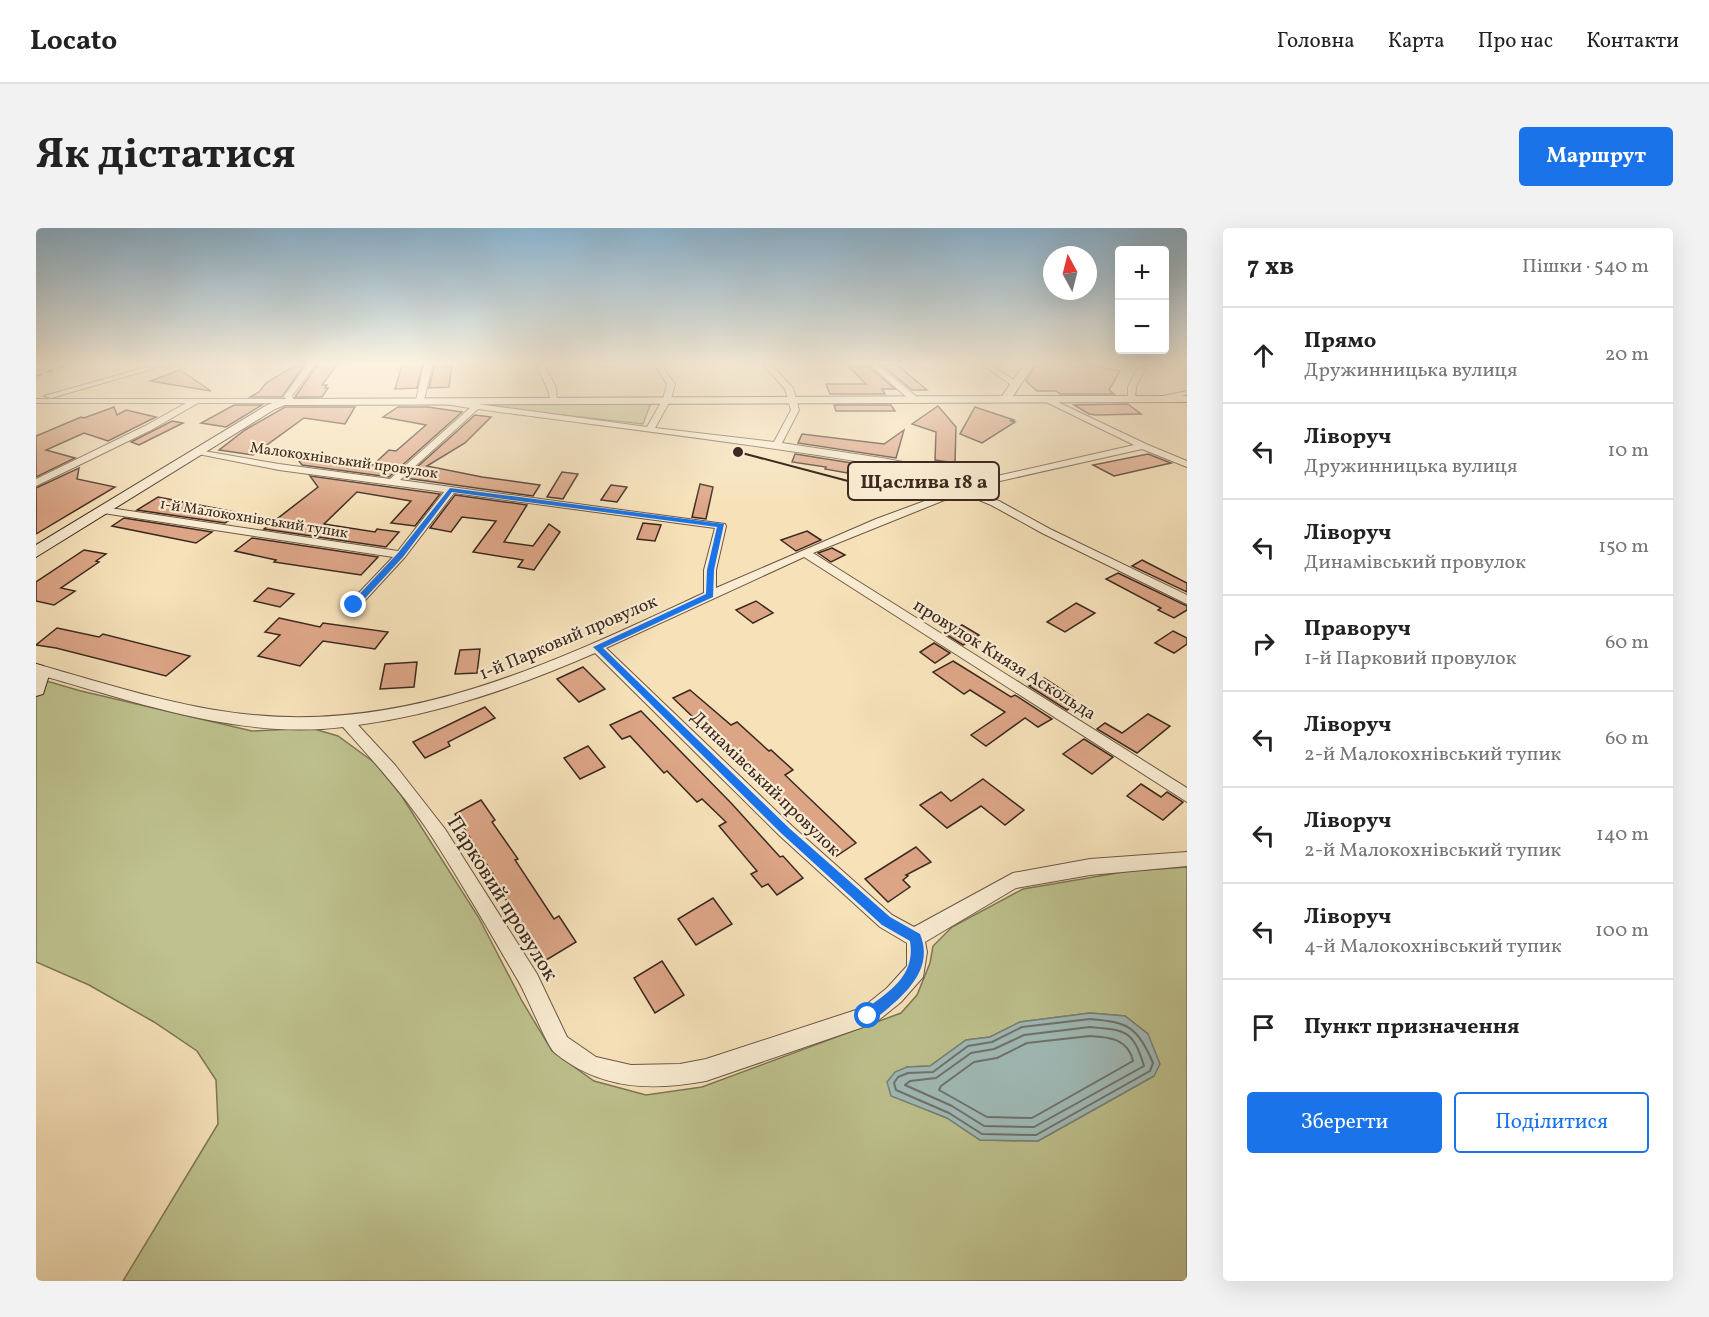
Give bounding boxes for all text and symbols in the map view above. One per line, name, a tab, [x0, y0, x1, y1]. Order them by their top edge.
text: Locato	[30, 22, 117, 61]
text: Головна	[1277, 27, 1355, 56]
text: Карта	[1388, 27, 1445, 56]
text: Про нас	[1478, 27, 1553, 56]
text: Контакти	[1586, 27, 1679, 56]
text: Як дістатися	[36, 127, 296, 186]
button: Маршрут	[1519, 127, 1673, 186]
north arrow	[1043, 246, 1097, 300]
map controls	[1115, 246, 1169, 354]
button: +	[1115, 246, 1169, 300]
text: 7 хв	[1247, 249, 1294, 285]
text: Пішки · 540 m	[1522, 253, 1649, 281]
button: −	[1115, 300, 1169, 354]
text: Прямо	[1304, 326, 1376, 357]
icon: ahead	[1247, 339, 1280, 372]
text: 20 m	[1605, 341, 1649, 369]
text: Дружинницька вулиця	[1304, 357, 1517, 385]
text: Ліворуч	[1304, 422, 1391, 453]
icon: left	[1247, 435, 1280, 468]
text: 10 m	[1608, 437, 1649, 465]
street label: Малокохнівський провулок	[248, 438, 439, 485]
text: Дружинницька вулиця	[1304, 453, 1517, 481]
callout: Щаслива 18 а	[848, 462, 999, 500]
text: Щаслива 18 а	[860, 469, 988, 497]
street label: 1-й Малокохнівський тупик	[158, 494, 349, 545]
text: Ліворуч	[1304, 518, 1391, 549]
icon: left	[1247, 531, 1280, 564]
text: 150 m	[1598, 533, 1649, 561]
text: Динамівський провулок	[1304, 549, 1526, 577]
street label: 1-й Парковий провулок	[476, 589, 662, 687]
route end	[340, 591, 366, 617]
street label: провулок Князя Аскольда	[908, 594, 1100, 727]
text: Праворуч	[1304, 614, 1411, 645]
icon: right	[1247, 627, 1280, 660]
text: 60 m	[1605, 629, 1649, 657]
text: 1-й Парковий провулок	[1304, 645, 1516, 673]
street label: Динамівський провулок	[684, 706, 846, 863]
text: Ліворуч	[1304, 710, 1391, 741]
icon: left	[1247, 723, 1280, 756]
text: 60 m	[1605, 725, 1649, 753]
text: 2-й Малокохнівський тупик	[1304, 741, 1561, 769]
text: Ліворуч	[1304, 806, 1391, 837]
street label: Парковий провулок	[439, 811, 564, 987]
icon: left	[1247, 819, 1280, 852]
text: 140 m	[1596, 821, 1649, 849]
text: 2-й Малокохнівський тупик	[1304, 837, 1561, 865]
text: Ліворуч	[1304, 902, 1391, 933]
icon: left	[1247, 915, 1280, 948]
text: 100 m	[1595, 917, 1649, 945]
text: 4-й Малокохнівський тупик	[1304, 933, 1562, 961]
route start	[854, 1002, 880, 1028]
icon: arrive	[1247, 1011, 1280, 1044]
text: Пункт призначення	[1304, 1012, 1520, 1043]
button: Зберегти	[1247, 1092, 1442, 1153]
button: Поділитися	[1454, 1092, 1649, 1153]

